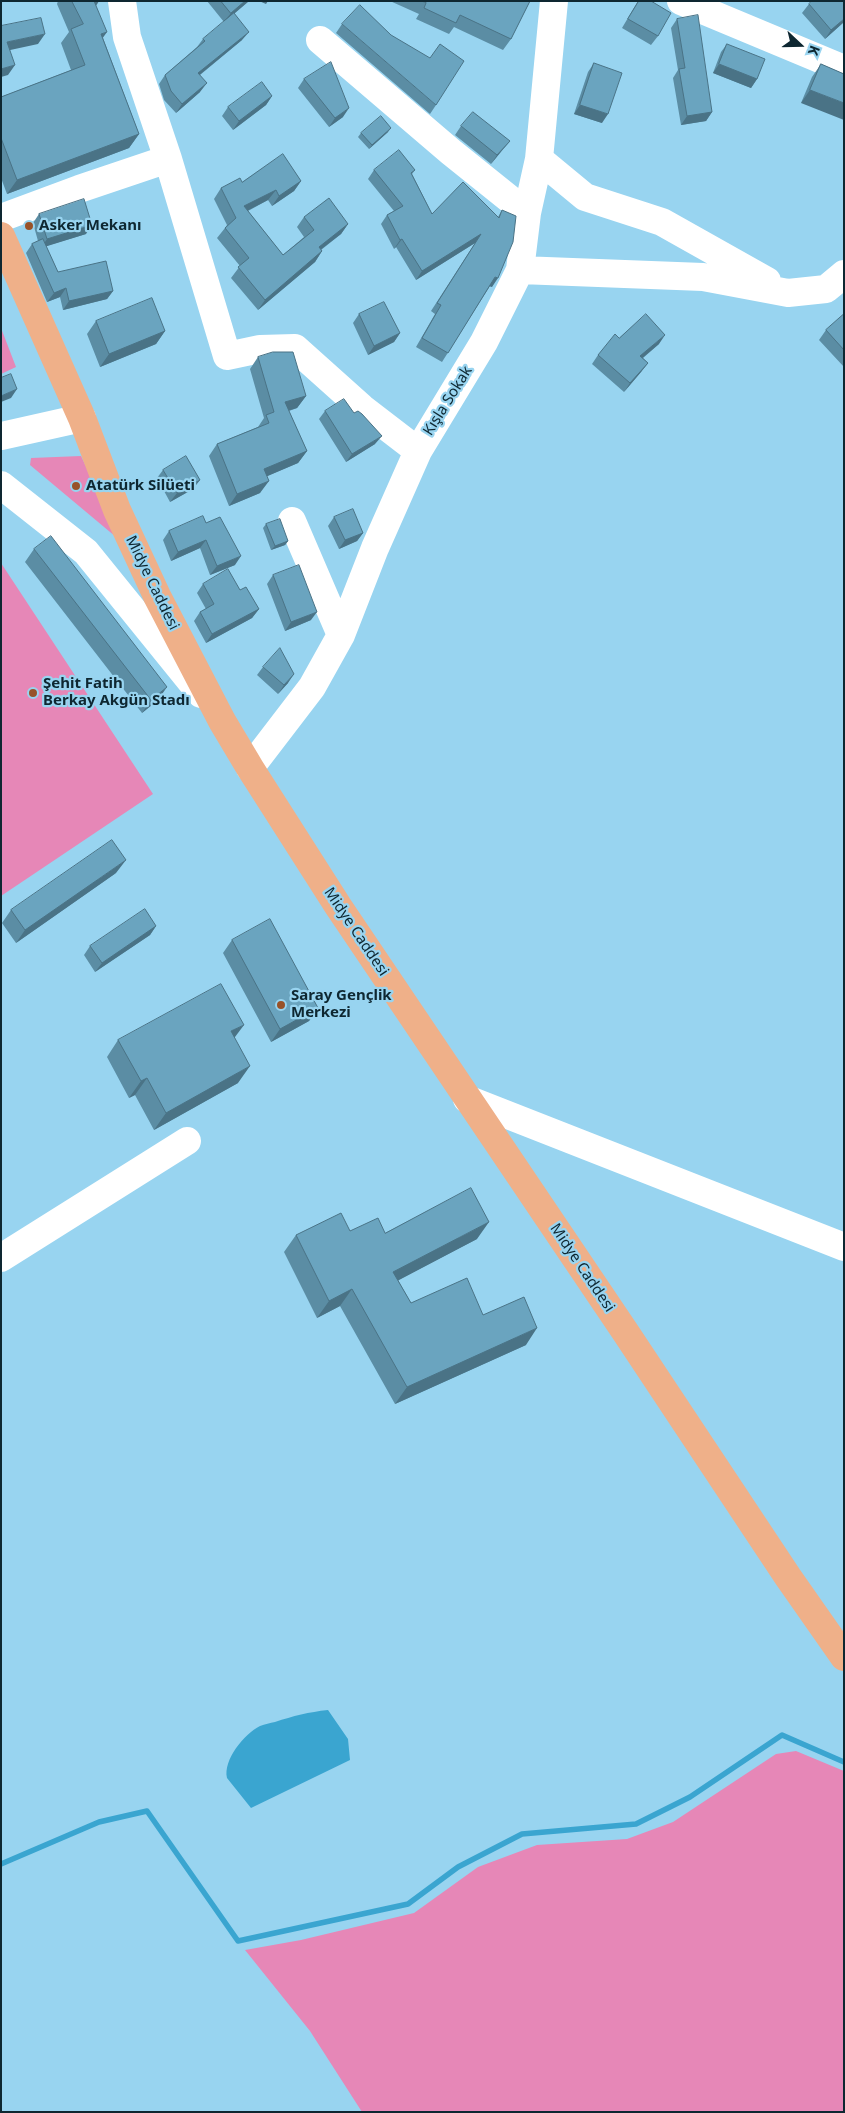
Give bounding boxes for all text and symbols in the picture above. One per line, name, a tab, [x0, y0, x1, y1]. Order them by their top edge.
north arrow	[775, 20, 825, 70]
text: K	[804, 43, 825, 58]
place label: Asker Mekanı	[39, 217, 141, 235]
marker: Asker Mekanı	[23, 220, 35, 232]
street label: Kışla Sokak	[420, 363, 476, 439]
place label: Atatürk Silüeti	[86, 477, 195, 495]
marker: Atatürk Silüeti	[70, 480, 82, 492]
street label: Midye Caddesi	[121, 533, 183, 633]
place label: Şehit Fatih Berkay Akgün Stadı	[43, 675, 190, 710]
marker: Şehit Fatih Berkay Akgün Stadı	[27, 687, 39, 699]
street label: Midye Caddesi	[320, 884, 392, 980]
place label: Saray Gençlik Merkezi	[291, 987, 392, 1022]
marker: Saray Gençlik Merkezi	[275, 999, 287, 1011]
street label: Midye Caddesi	[546, 1220, 618, 1316]

